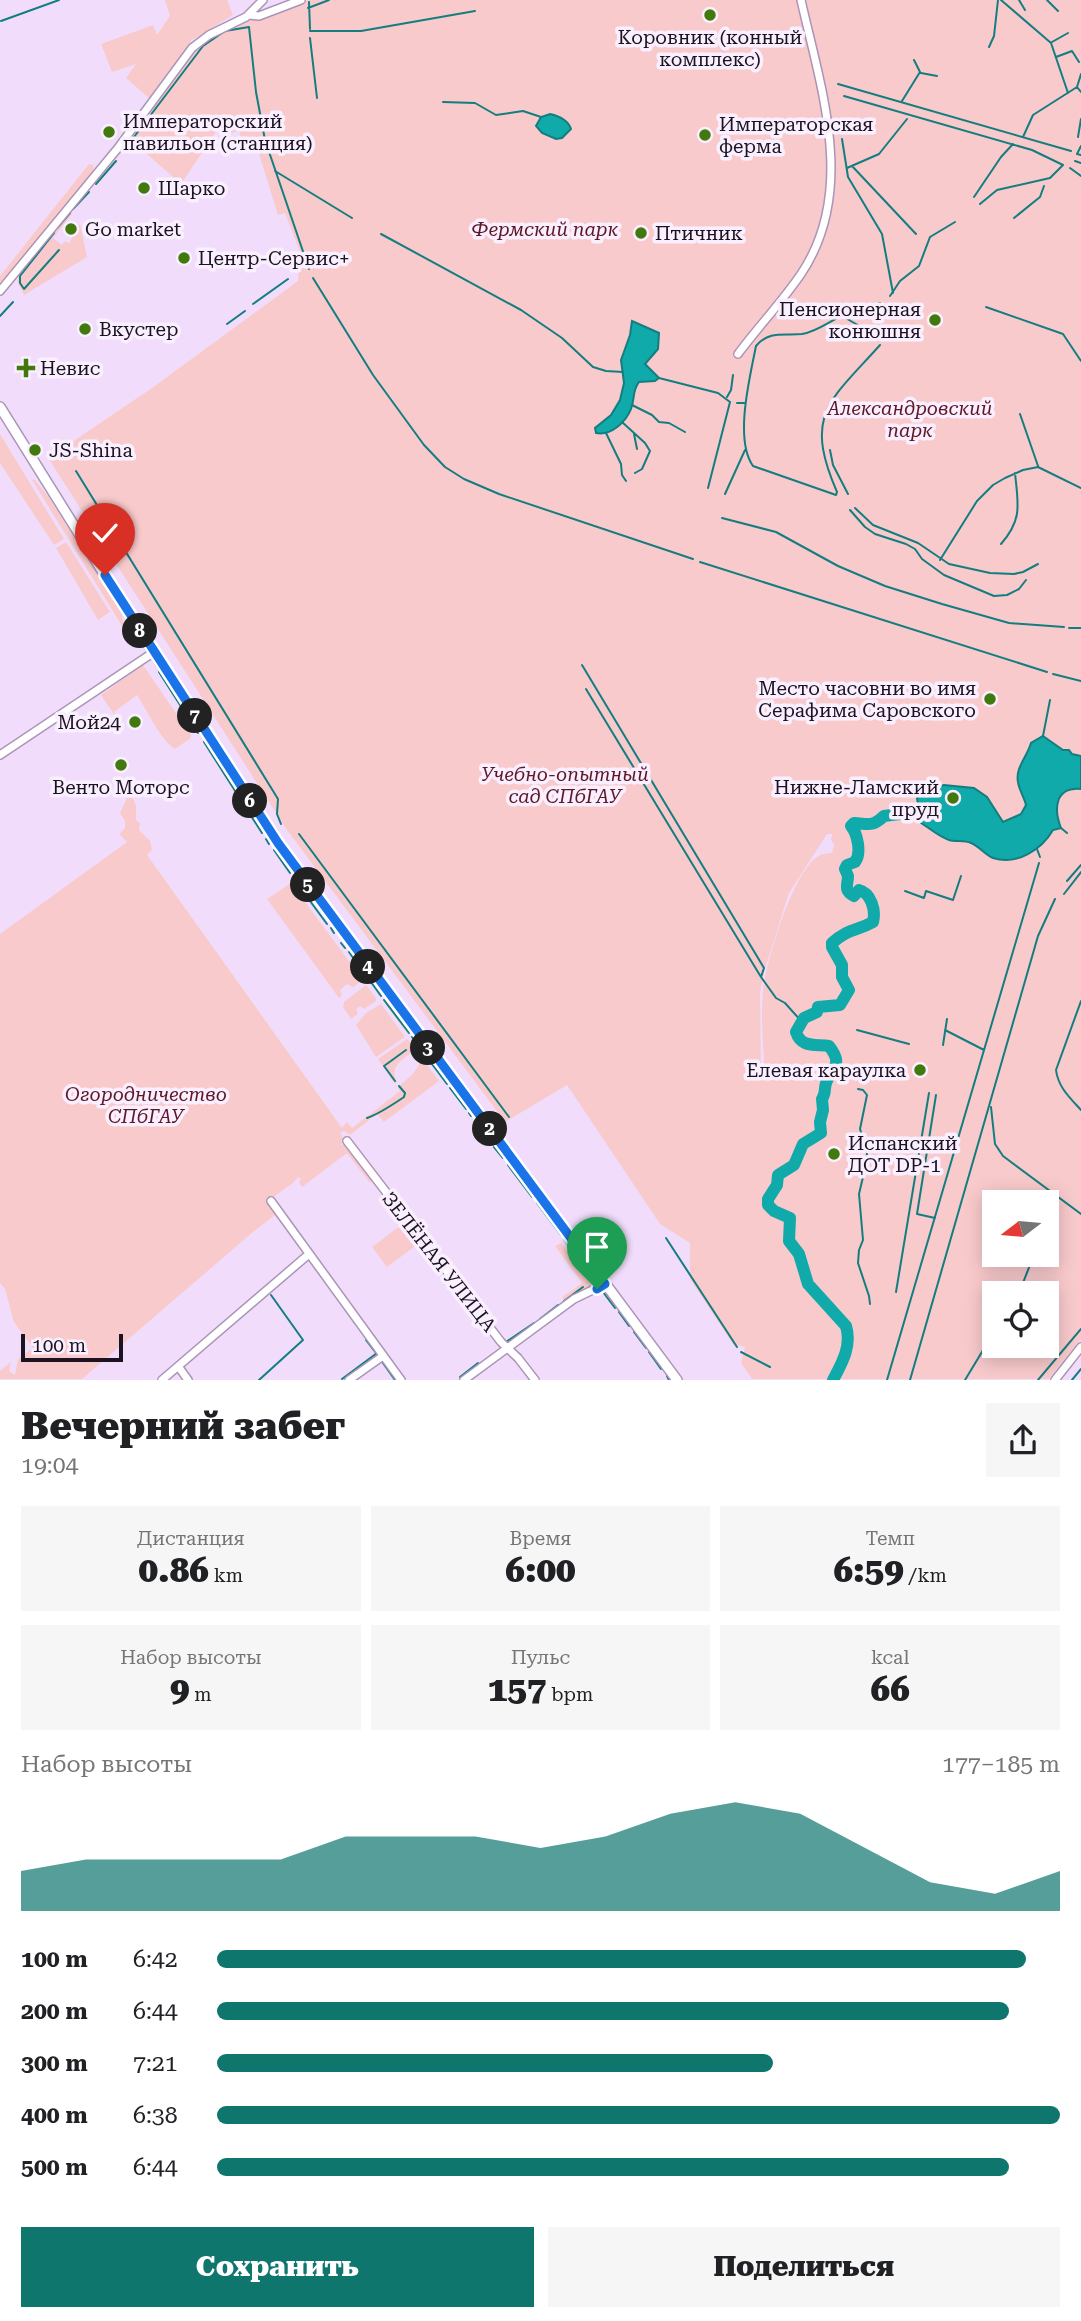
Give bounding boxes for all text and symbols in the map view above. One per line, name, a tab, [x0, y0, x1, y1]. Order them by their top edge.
marker: Коровник (конный комплекс)	[702, 7, 718, 23]
place label: Коровник (конный комплекс)	[618, 26, 802, 71]
place label: Императорский павильон (станция)	[123, 110, 312, 155]
place label: Императорская ферма	[719, 113, 874, 158]
marker: Императорский павильон (станция)	[101, 124, 117, 140]
marker: Императорская ферма	[697, 127, 713, 143]
place label: Шарко	[158, 177, 225, 200]
marker: Шарко	[136, 180, 152, 196]
place label: Go market	[85, 218, 181, 241]
park label: Фермский парк	[472, 218, 618, 241]
marker: Go market	[63, 221, 79, 237]
place label: Птичник	[655, 222, 743, 245]
marker: Птичник	[633, 225, 649, 241]
place label: Центр-Сервис+	[198, 247, 350, 270]
marker: Центр-Сервис+	[176, 250, 192, 266]
place label: Пенсионерная конюшня	[779, 298, 921, 343]
marker: Пенсионерная конюшня	[927, 312, 943, 328]
place label: Вкустер	[99, 318, 178, 341]
marker: Вкустер	[77, 321, 93, 337]
place label: Невис	[40, 357, 100, 380]
marker: Невис	[18, 360, 34, 376]
park label: Александровский парк	[827, 397, 993, 442]
place label: JS-Shina	[49, 439, 133, 462]
marker: JS-Shina	[27, 442, 43, 458]
pin	[75, 503, 135, 575]
icon: check	[86, 514, 124, 552]
pin: 8	[122, 614, 158, 648]
text: 8	[134, 619, 145, 642]
place label: Место часовни во имя Серафима Саровского	[758, 677, 976, 722]
marker: Место часовни во имя Серафима Саровского	[982, 691, 998, 707]
pin: 7	[178, 698, 212, 734]
text: 7	[189, 704, 200, 727]
place label: Мой24	[57, 711, 121, 734]
marker: Мой24	[127, 714, 143, 730]
marker: Венто Моторс	[113, 757, 129, 773]
park label: Учебно-опытный сад СПбГАУ	[481, 763, 649, 808]
place label: Венто Моторс	[52, 776, 190, 799]
place label: Нижне-Ламский пруд	[774, 776, 939, 821]
pin: 6	[232, 784, 268, 818]
text: 6	[244, 789, 255, 812]
marker: Нижне-Ламский пруд	[945, 790, 961, 806]
pin: 5	[290, 868, 326, 903]
text: 5	[302, 873, 313, 896]
pin: 4	[350, 950, 386, 984]
text: 4	[362, 955, 373, 978]
pin: 3	[410, 1030, 446, 1066]
text: 3	[422, 1036, 433, 1059]
place label: Елевая караулка	[746, 1059, 907, 1082]
marker: Елевая караулка	[912, 1062, 928, 1078]
park label: Огородничество СПбГАУ	[65, 1083, 227, 1128]
pin: 2	[472, 1112, 508, 1146]
text: 2	[484, 1117, 495, 1140]
place label: Испанский ДОТ DP-1	[848, 1132, 958, 1177]
marker: Испанский ДОТ DP-1	[826, 1146, 842, 1162]
street label: ЗЕЛЁНАЯ УЛИЦА	[377, 1187, 501, 1337]
north arrow	[982, 1190, 1059, 1267]
map controls	[982, 1190, 1059, 1358]
pin	[567, 1217, 627, 1289]
icon: arrive	[578, 1228, 616, 1266]
button: locate	[982, 1281, 1059, 1358]
scale bar	[21, 1330, 122, 1362]
text: 100 m	[32, 1334, 86, 1357]
button: share	[986, 1403, 1060, 1477]
text: Вечерний забег	[21, 1404, 345, 1448]
text: 19:04	[21, 1452, 78, 1479]
text: Дистанция	[137, 1527, 245, 1550]
text: Время	[510, 1527, 571, 1550]
text: Темп	[865, 1527, 915, 1550]
text: 0.86	[139, 1550, 209, 1591]
text: 6:00	[505, 1550, 576, 1591]
text: 6:59	[833, 1550, 904, 1591]
text: km	[209, 1564, 243, 1587]
text: /km	[904, 1564, 947, 1587]
text: Набор высоты	[120, 1646, 262, 1669]
text: Пульс	[511, 1646, 570, 1669]
text: kcal	[871, 1646, 909, 1669]
text: 9	[170, 1669, 190, 1710]
text: 157	[488, 1669, 546, 1710]
text: 66	[871, 1669, 910, 1710]
text: m	[190, 1683, 212, 1706]
text: bpm	[546, 1683, 593, 1706]
text: Набор высоты	[21, 1751, 192, 1778]
text: 177–185 m	[942, 1751, 1060, 1778]
text: 100 m	[21, 1946, 88, 1973]
text: 6:42	[133, 1946, 178, 1973]
text: 200 m	[21, 1998, 88, 2025]
text: 6:44	[133, 1998, 178, 2025]
text: 300 m	[21, 2050, 88, 2077]
text: 7:21	[133, 2050, 178, 2077]
text: 400 m	[21, 2102, 88, 2129]
text: 6:38	[133, 2102, 178, 2129]
text: 500 m	[21, 2154, 88, 2181]
text: 6:44	[133, 2154, 178, 2181]
button: Сохранить	[21, 2227, 534, 2307]
button: Поделиться	[548, 2227, 1060, 2307]

